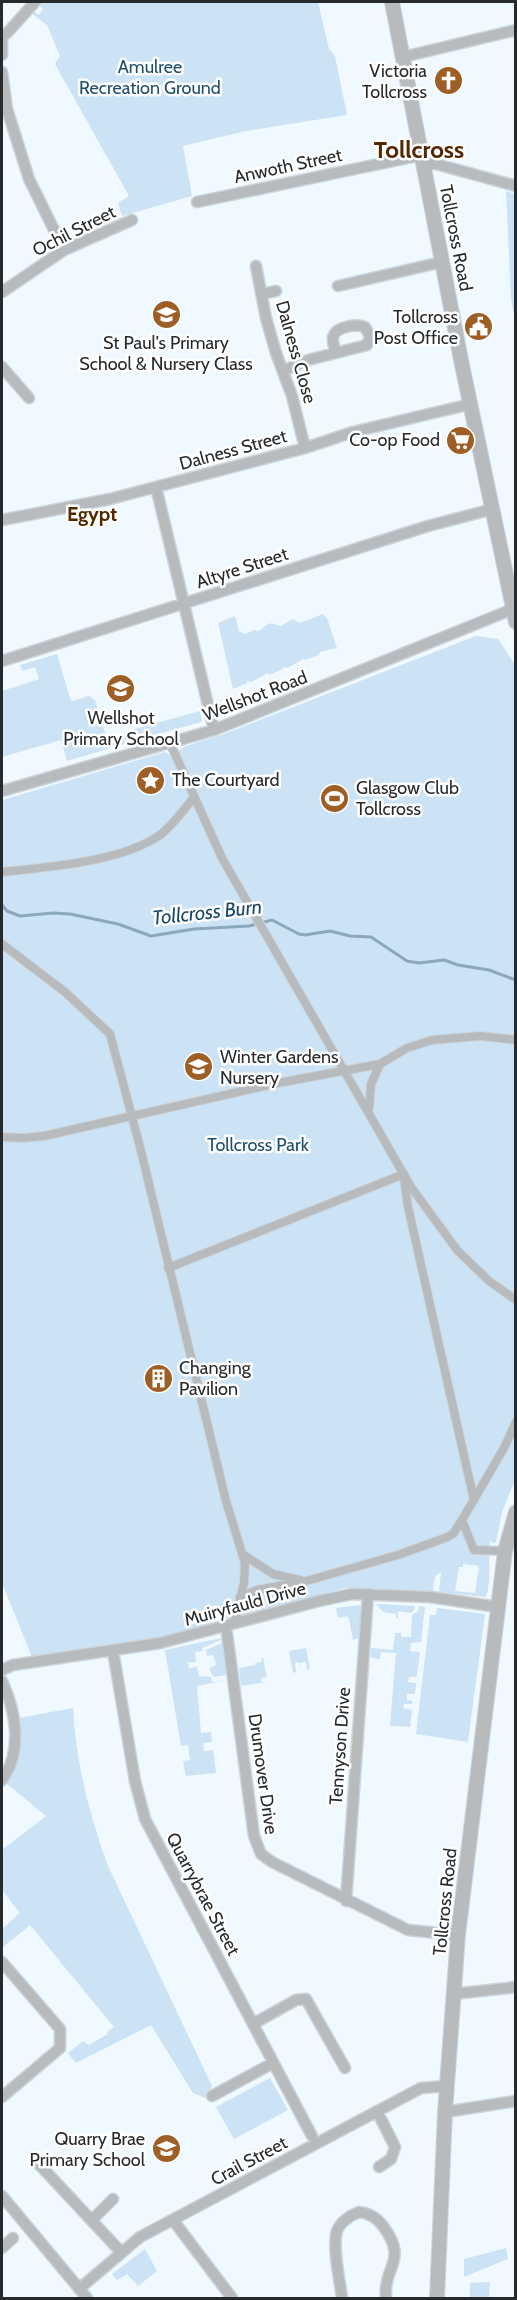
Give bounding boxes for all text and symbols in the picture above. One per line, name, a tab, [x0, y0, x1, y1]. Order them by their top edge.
park label: Amulree Recreation Ground	[79, 56, 221, 99]
place label: Victoria Tollcross	[362, 60, 427, 103]
church icon: Victoria Tollcross	[432, 65, 464, 97]
district label: Tollcross	[374, 135, 464, 164]
street label: Anwoth Street	[232, 144, 344, 188]
street label: Tollcross Road	[435, 183, 477, 293]
street label: Ochil Street	[29, 201, 119, 261]
school or university icon: St Paul's Primary School & Nursery Class	[150, 298, 182, 330]
street label: Dalness Close	[271, 298, 321, 406]
place label: Tollcross Post Office	[374, 306, 458, 349]
public building icon: Tollcross Post Office	[463, 311, 495, 343]
place label: St Paul's Primary School & Nursery Class	[79, 332, 253, 375]
supermarket icon: Co-op Food	[445, 424, 477, 456]
street label: Dalness Street	[177, 425, 289, 475]
place label: Co-op Food	[349, 429, 440, 451]
district label: Egypt	[67, 502, 117, 526]
street label: Altyre Street	[193, 543, 291, 593]
street label: Wellshot Road	[200, 666, 310, 726]
school or university icon: Wellshot Primary School	[105, 673, 137, 705]
place label: Wellshot Primary School	[63, 707, 179, 750]
place icon: The Courtyard	[135, 764, 167, 796]
place label: The Courtyard	[172, 769, 280, 791]
place label: Glasgow Club Tollcross	[356, 777, 459, 820]
sports icon: Glasgow Club Tollcross	[319, 782, 351, 814]
water label: Tollcross Burn	[151, 894, 263, 930]
place label: Winter Gardens Nursery	[220, 1046, 339, 1089]
school or university icon: Winter Gardens Nursery	[183, 1051, 215, 1083]
park label: Tollcross Park	[207, 1134, 310, 1156]
place label: Changing Pavilion	[179, 1357, 252, 1400]
building icon: Changing Pavilion	[142, 1362, 174, 1394]
street label: Muiryfauld Drive	[182, 1577, 308, 1631]
street label: Tennyson Drive	[325, 1686, 355, 1806]
street label: Drumover Drive	[244, 1712, 282, 1836]
street label: Quarrybrae Street	[161, 1829, 245, 1959]
street label: Tollcross Road	[428, 1847, 462, 1957]
place label: Quarry Brae Primary School	[30, 2128, 146, 2171]
street label: Crail Street	[207, 2132, 291, 2190]
school or university icon: Quarry Brae Primary School	[150, 2133, 182, 2165]

